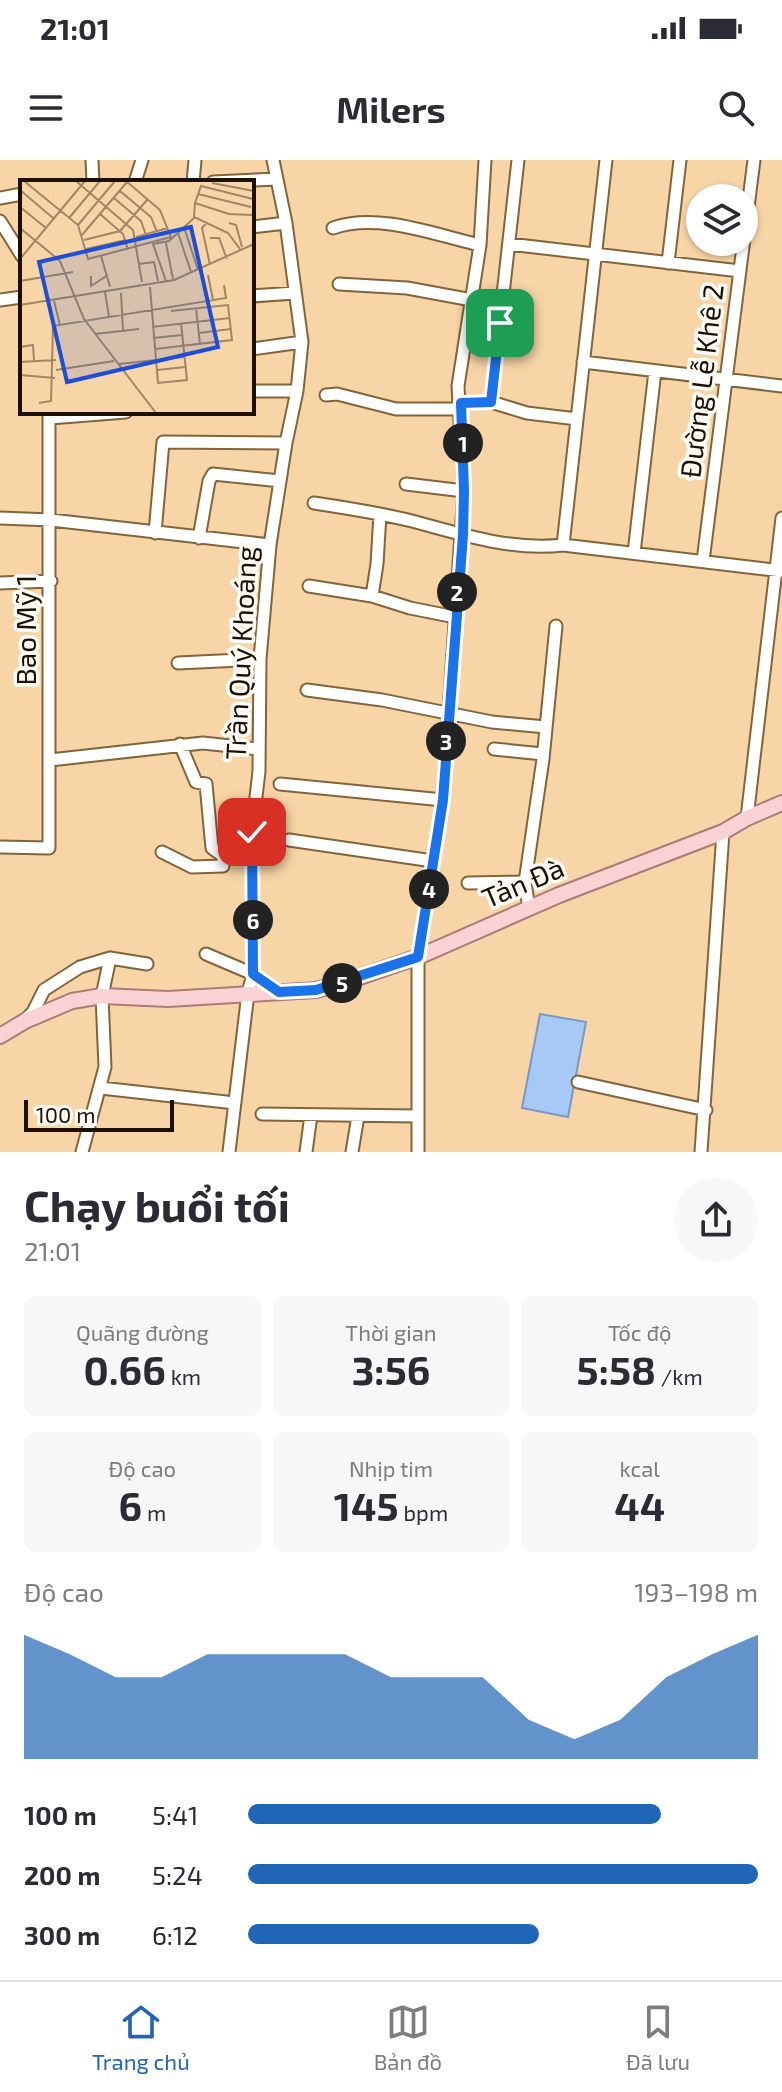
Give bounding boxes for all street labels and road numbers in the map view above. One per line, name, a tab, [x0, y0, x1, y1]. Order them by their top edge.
street label: Đường Lễ Khê 2	[672, 282, 730, 480]
street label: Trần Quý Khoáng	[217, 545, 263, 761]
street label: Bao Mỹ 1	[8, 574, 42, 686]
street label: Tản Đà	[477, 850, 569, 914]

